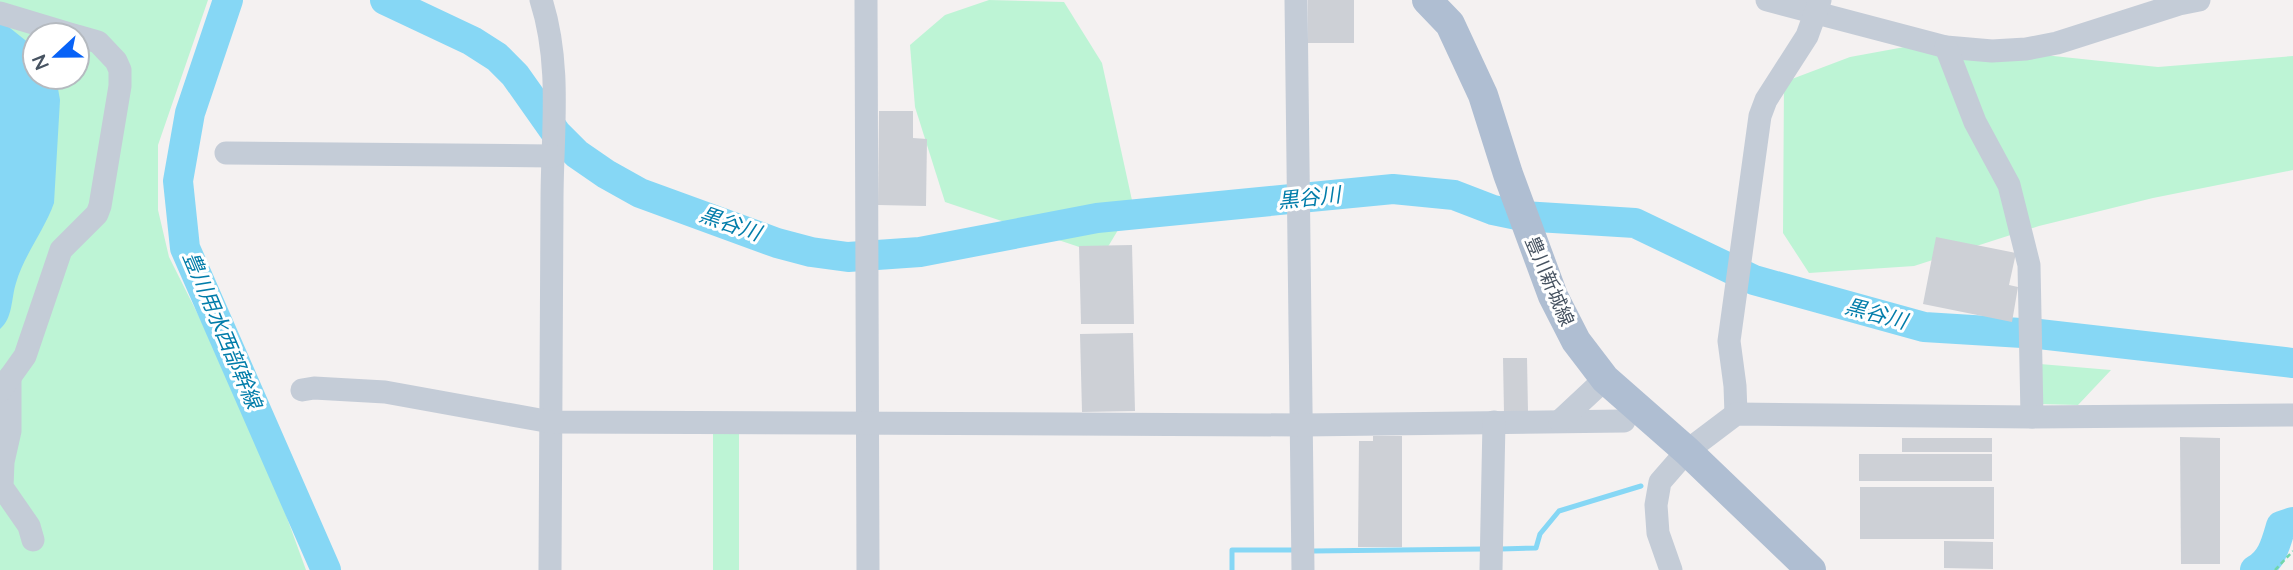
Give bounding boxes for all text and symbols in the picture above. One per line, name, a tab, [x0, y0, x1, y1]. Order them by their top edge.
north arrow	[21, 21, 91, 91]
text: N	[26, 51, 53, 74]
water label: 黒谷川	[1276, 181, 1343, 212]
water label: 黒谷川	[697, 201, 766, 245]
street label: 豊川新城線	[1521, 233, 1580, 329]
water label: 豊川用水西部幹線	[179, 247, 269, 414]
water label: 黒谷川	[1843, 292, 1912, 333]

